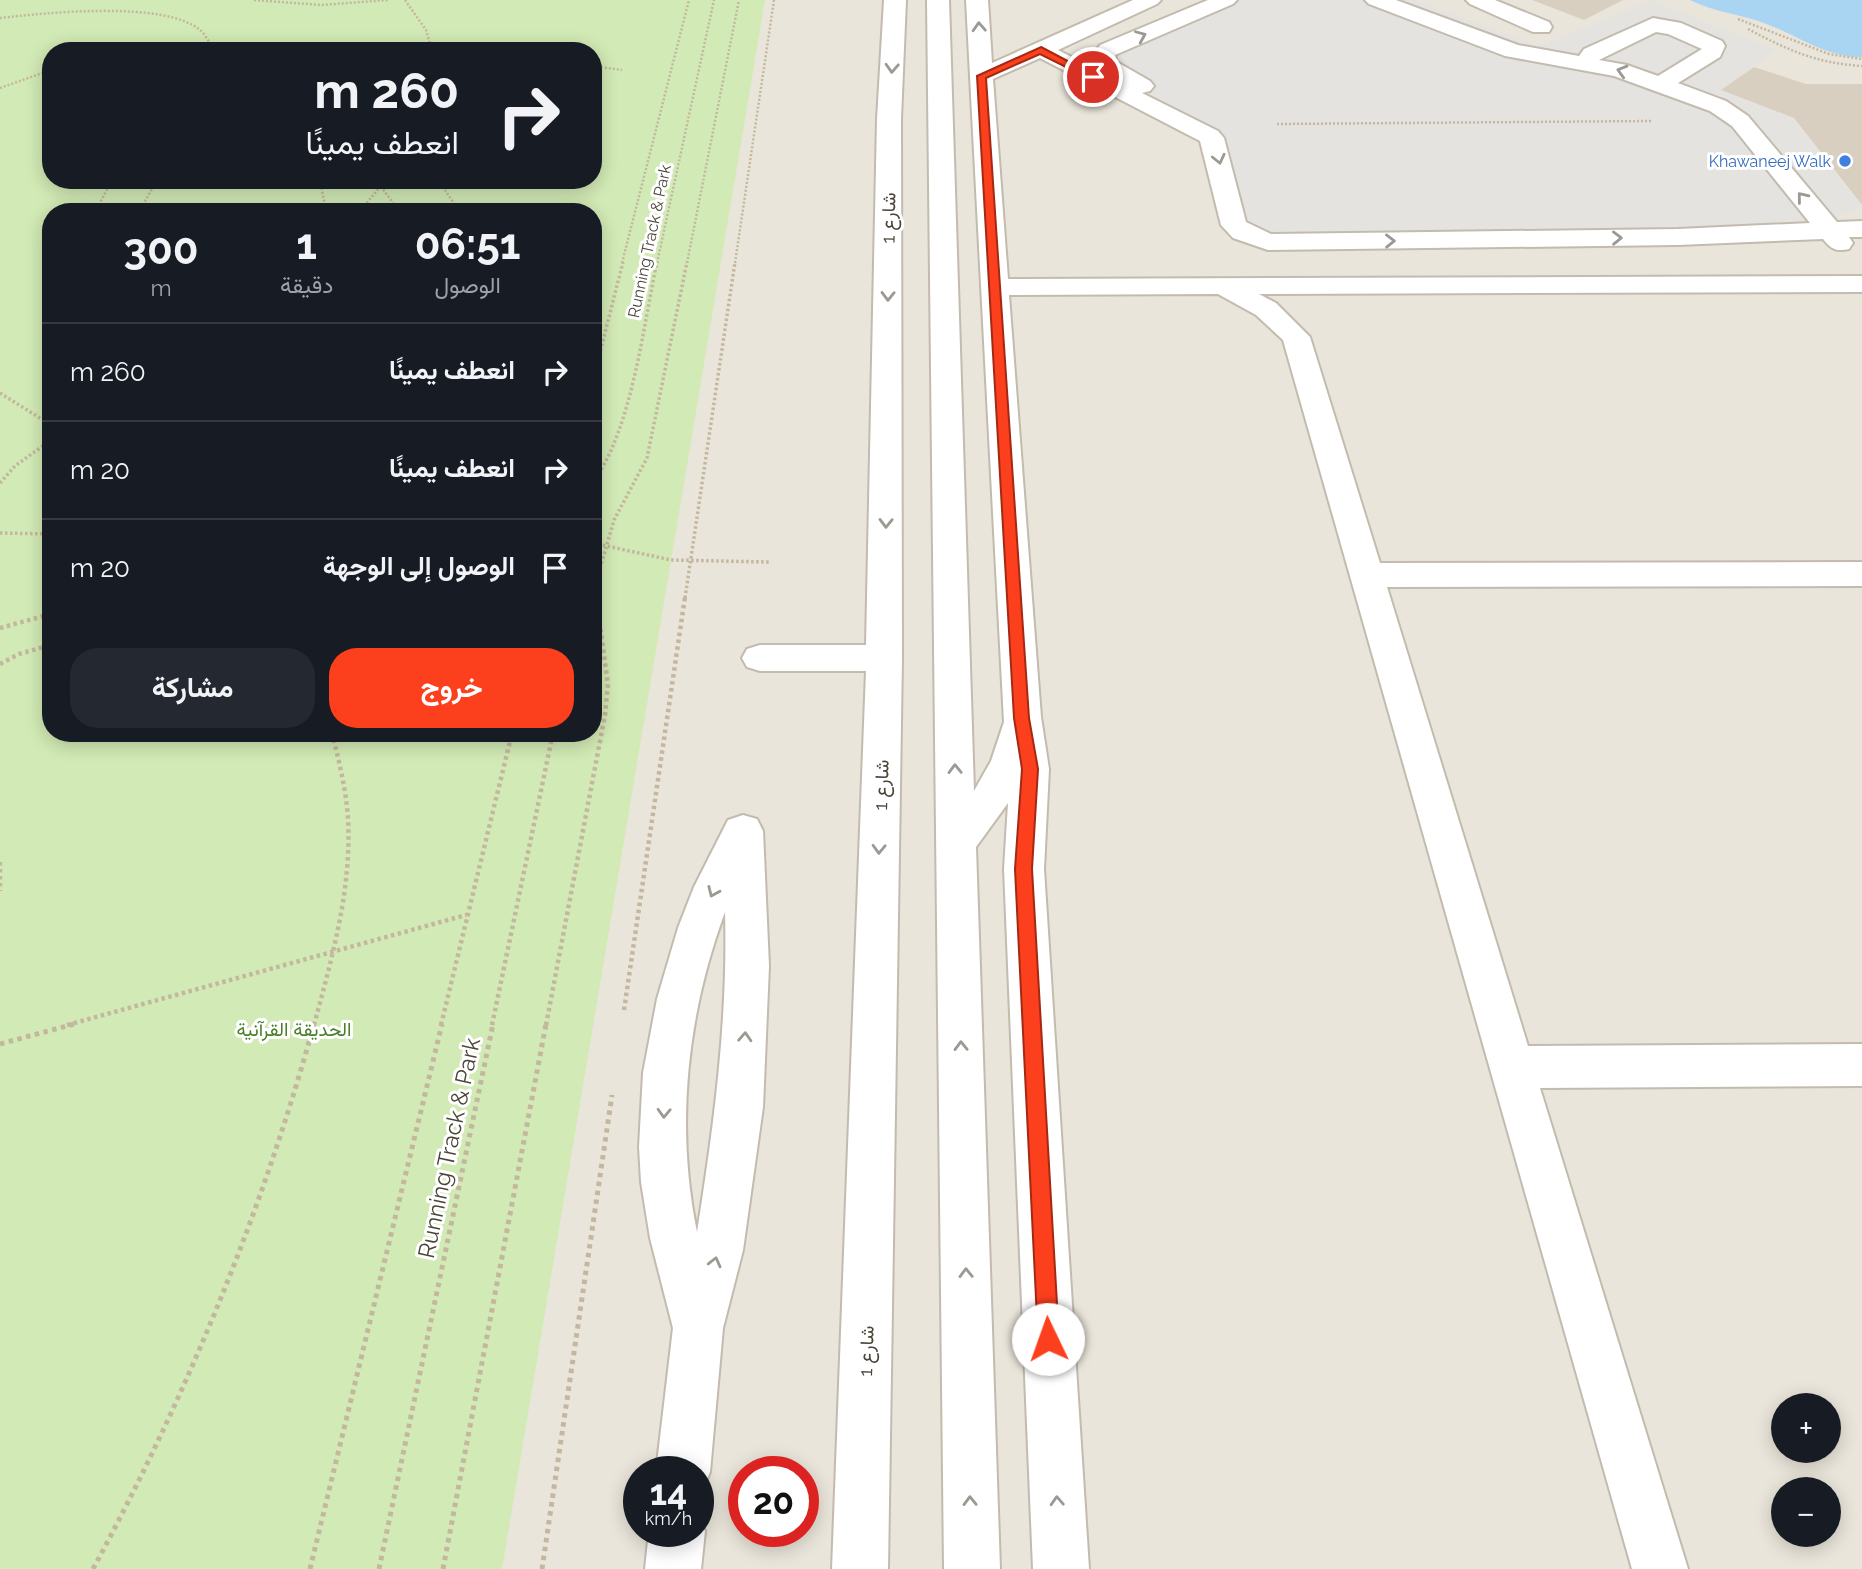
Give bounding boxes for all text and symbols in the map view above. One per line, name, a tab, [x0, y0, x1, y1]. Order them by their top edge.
one-way arrow	[971, 21, 986, 32]
one-way arrow	[1135, 30, 1147, 44]
pin	[1063, 47, 1123, 107]
icon: arrive	[1074, 58, 1112, 96]
text: 260 m	[314, 62, 459, 119]
one-way arrow	[884, 63, 899, 74]
one-way arrow	[1617, 65, 1629, 80]
icon: right	[483, 70, 574, 161]
text: انعطف يمينًا	[306, 124, 459, 161]
place label: Khawaneej Walk	[1709, 152, 1832, 171]
one-way arrow	[1211, 153, 1225, 165]
marker: Khawaneej Walk	[1837, 153, 1853, 169]
street label: Running Track & Park	[624, 162, 675, 319]
street label: شارع 1	[877, 192, 901, 244]
one-way arrow	[1798, 193, 1811, 205]
text: 1	[296, 220, 317, 269]
text: 06:51	[415, 220, 520, 269]
text: 300	[124, 225, 199, 274]
one-way arrow	[1612, 230, 1623, 246]
one-way arrow	[1385, 233, 1395, 249]
text: دقيقة	[280, 271, 333, 298]
text: الوصول	[434, 271, 501, 298]
text: m	[150, 274, 172, 301]
one-way arrow	[880, 291, 896, 301]
icon: right	[536, 353, 574, 391]
text: انعطف يمينًا	[389, 355, 515, 385]
text: 260 m	[70, 357, 146, 387]
icon: right	[536, 451, 574, 489]
text: انعطف يمينًا	[389, 453, 515, 483]
text: 20 m	[70, 455, 130, 485]
one-way arrow	[878, 518, 893, 529]
icon: arrive	[536, 549, 574, 587]
text: الوصول إلى الوجهة	[323, 551, 515, 581]
text: 20 m	[70, 553, 130, 583]
button: مشاركة	[70, 648, 315, 728]
button: خروج	[329, 648, 574, 728]
street label: شارع 1	[869, 759, 895, 811]
one-way arrow	[947, 764, 963, 774]
one-way arrow	[872, 843, 887, 854]
one-way arrow	[707, 885, 721, 897]
park label: الحديقة القرآنية	[237, 1018, 351, 1041]
one-way arrow	[737, 1031, 752, 1042]
street label: Running Track & Park	[412, 1035, 485, 1261]
one-way arrow	[953, 1040, 969, 1051]
one-way arrow	[656, 1108, 671, 1119]
one-way arrow	[707, 1256, 721, 1268]
one-way arrow	[958, 1268, 973, 1279]
position arrow	[1011, 1302, 1085, 1376]
street label: شارع 1	[854, 1325, 880, 1377]
map controls	[1771, 1393, 1841, 1547]
button: +	[1771, 1393, 1841, 1463]
speed limit sign: 20	[728, 1456, 819, 1547]
text: 14	[650, 1472, 687, 1513]
button: −	[1771, 1477, 1841, 1547]
one-way arrow	[963, 1495, 978, 1506]
one-way arrow	[1050, 1495, 1065, 1506]
text: km/h	[645, 1508, 692, 1529]

